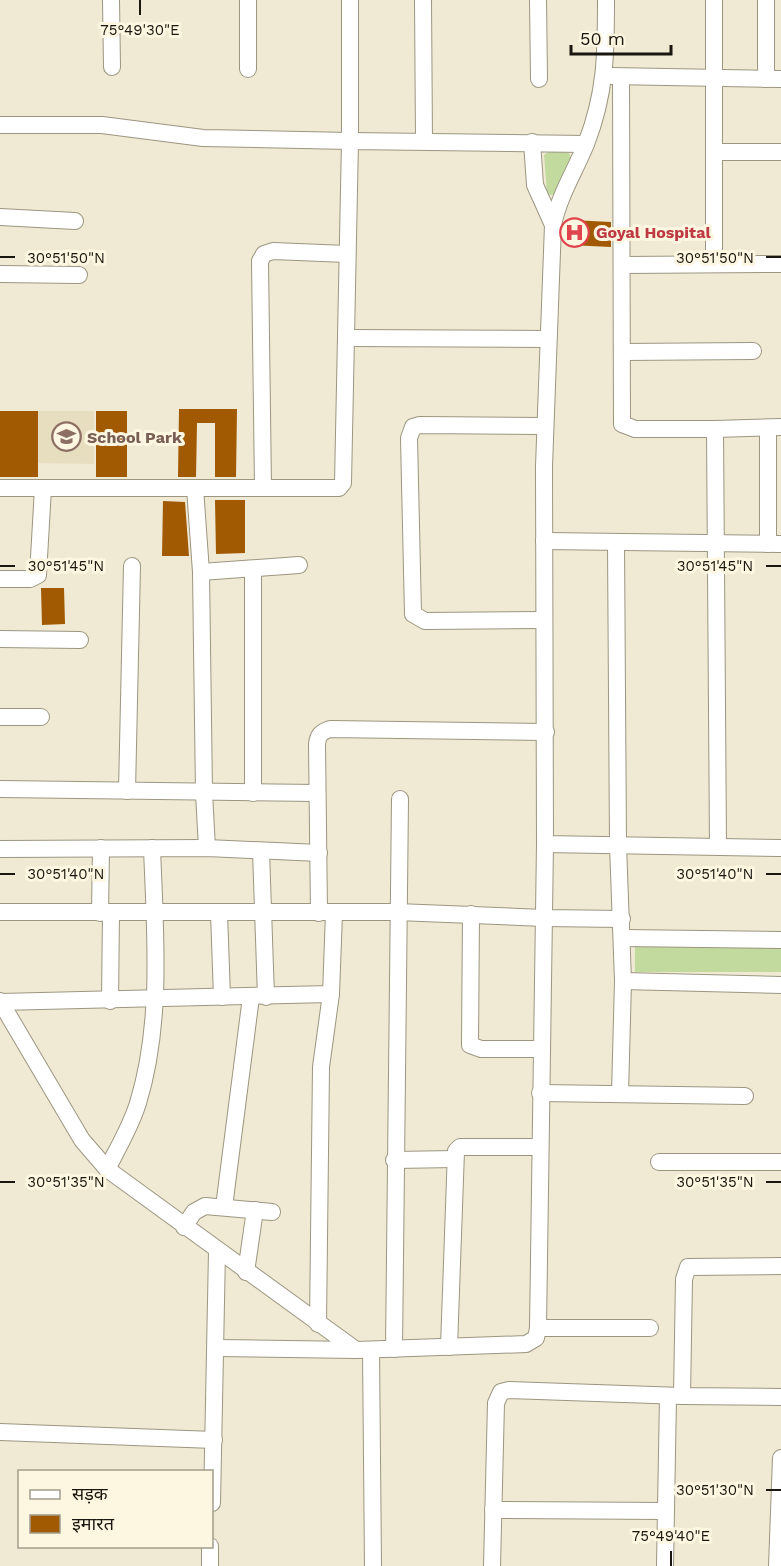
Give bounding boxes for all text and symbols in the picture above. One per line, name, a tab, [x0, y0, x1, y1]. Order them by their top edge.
scale bar	[571, 18, 672, 56]
text: 75°49'30"E	[100, 21, 180, 39]
text: 50 m	[580, 28, 625, 49]
hospital icon: Goyal Hospital	[559, 216, 591, 248]
place label: Goyal Hospital	[596, 223, 711, 242]
text: 30°51'50"N	[27, 249, 105, 267]
text: 30°51'50"N	[676, 249, 754, 267]
school or university icon: School Park	[50, 421, 82, 453]
place label: School Park	[87, 428, 182, 447]
text: 30°51'45"N	[28, 557, 104, 575]
text: 30°51'45"N	[677, 557, 753, 575]
text: 30°51'40"N	[27, 865, 105, 883]
text: 30°51'40"N	[676, 865, 754, 883]
text: 30°51'35"N	[27, 1173, 105, 1191]
text: 30°51'35"N	[676, 1173, 754, 1191]
legend	[18, 1470, 213, 1548]
text: 30°51'30"N	[676, 1481, 754, 1499]
text: सड़क	[72, 1483, 109, 1504]
text: इमारत	[72, 1513, 115, 1534]
text: 75°49'40"E	[632, 1527, 710, 1545]

